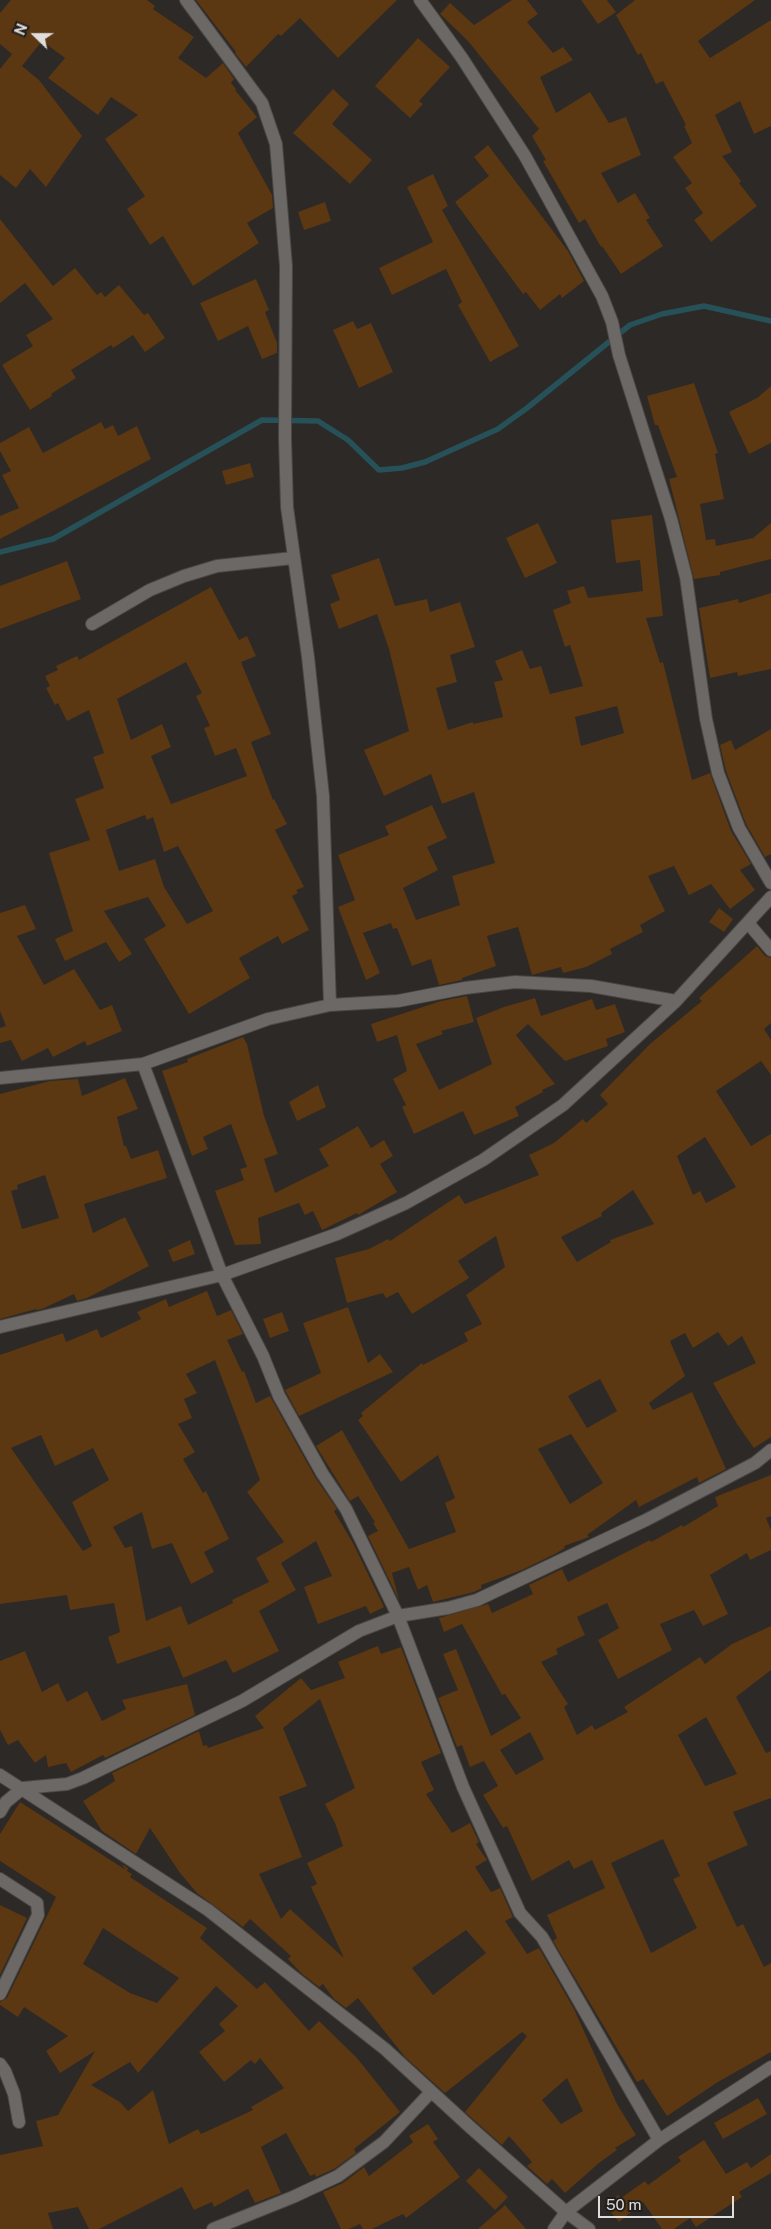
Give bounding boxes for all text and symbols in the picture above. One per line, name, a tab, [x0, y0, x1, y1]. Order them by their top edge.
north arrow	[10, 10, 60, 60]
text: N	[12, 21, 31, 37]
scale bar	[601, 2186, 737, 2218]
text: 50 m	[606, 2196, 641, 2213]

